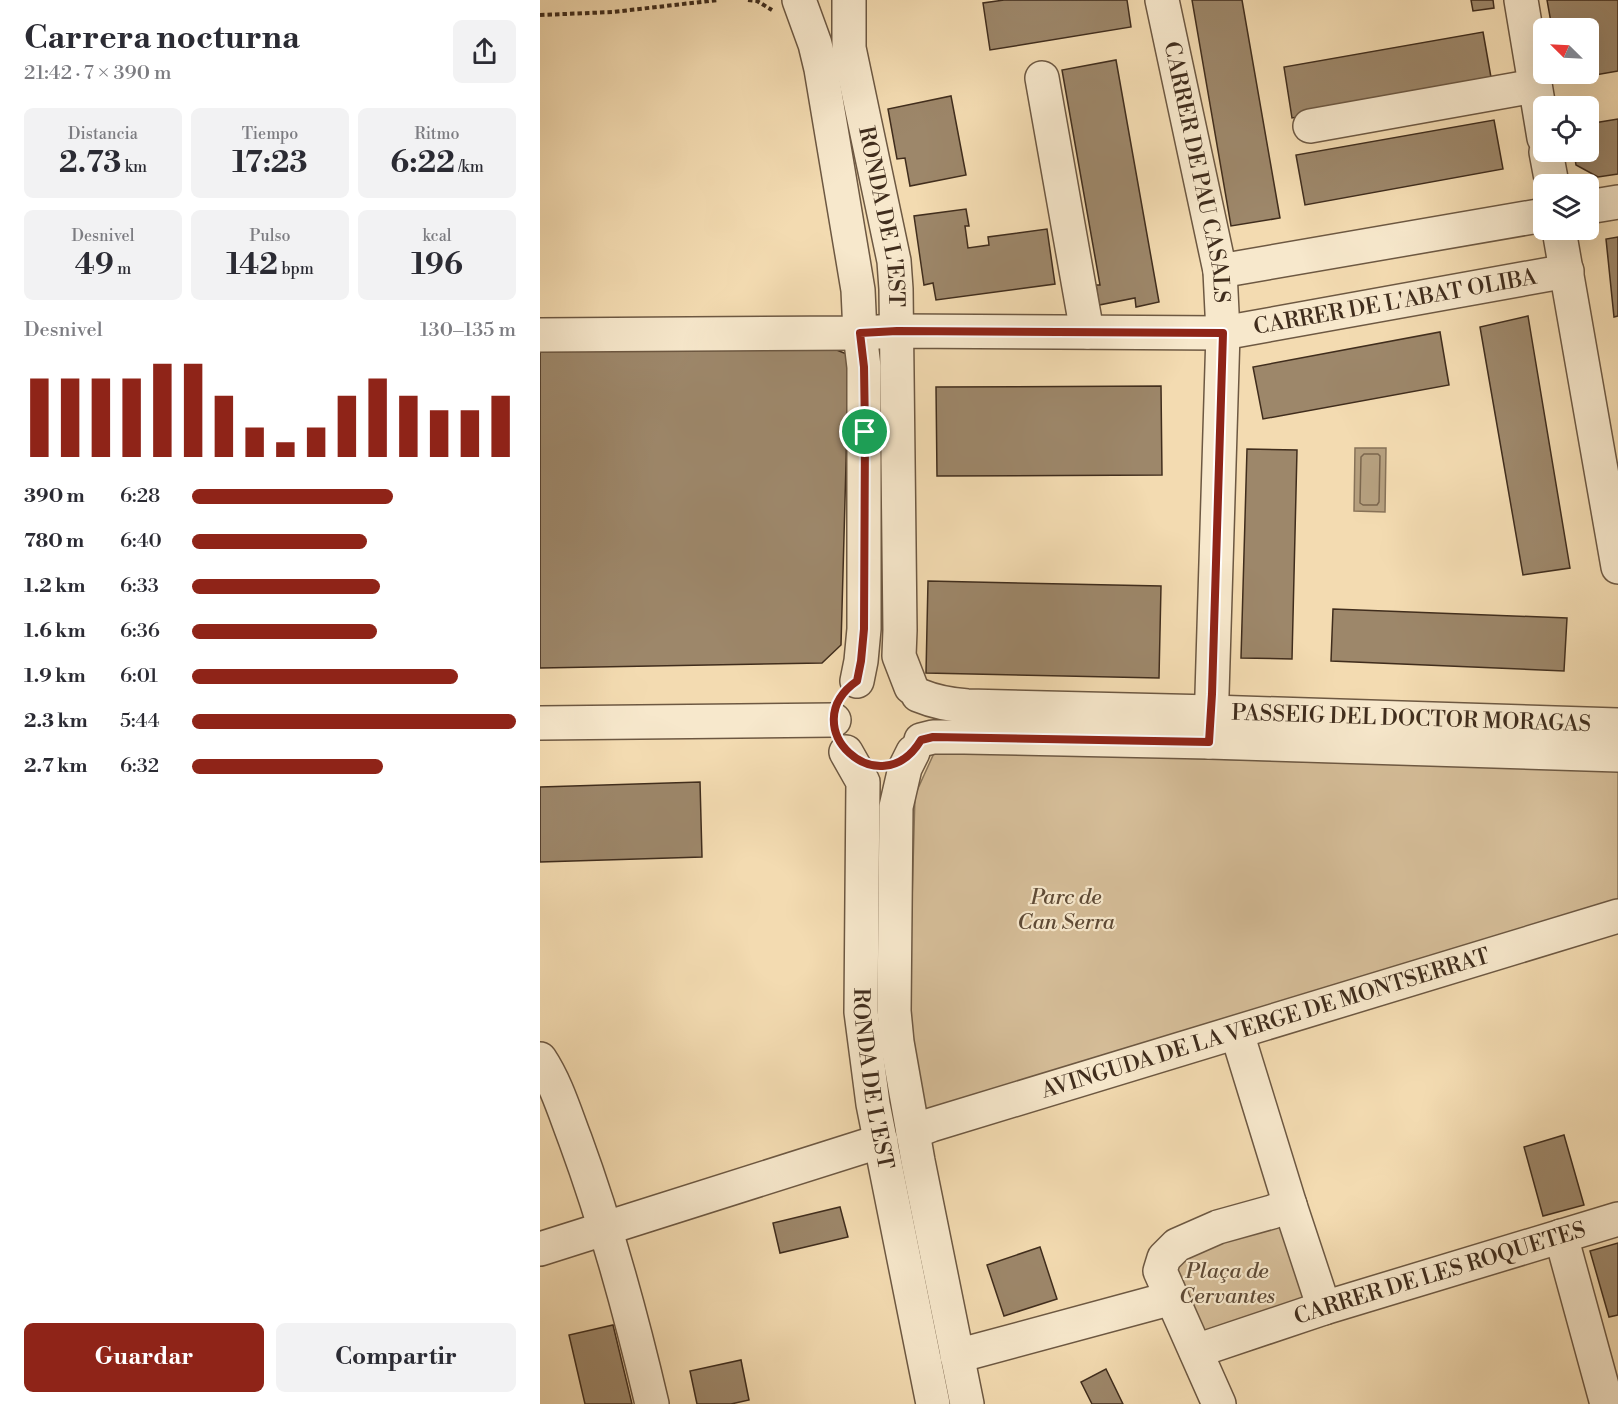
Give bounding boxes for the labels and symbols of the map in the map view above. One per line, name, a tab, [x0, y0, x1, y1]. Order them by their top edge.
north arrow	[1533, 18, 1599, 84]
street label: CARRER DE PAU CASALS	[1158, 39, 1235, 304]
street label: RONDA DE L'EST	[852, 124, 910, 307]
street label: CARRER DE L'ABAT OLIBA	[1251, 263, 1540, 341]
pin	[839, 406, 890, 457]
street label: PASSEIG DEL DOCTOR MORAGAS	[1231, 699, 1592, 738]
park label: Parc de Can Serra	[1017, 884, 1116, 936]
street label: AVINGUDA DE LA VERGE DE MONTSERRAT	[1037, 942, 1493, 1104]
street label: RONDA DE L'EST	[847, 988, 899, 1172]
street label: CARRER DE LES ROQUETES	[1290, 1216, 1589, 1331]
park label: Plaça de Cervantes	[1179, 1258, 1275, 1310]

